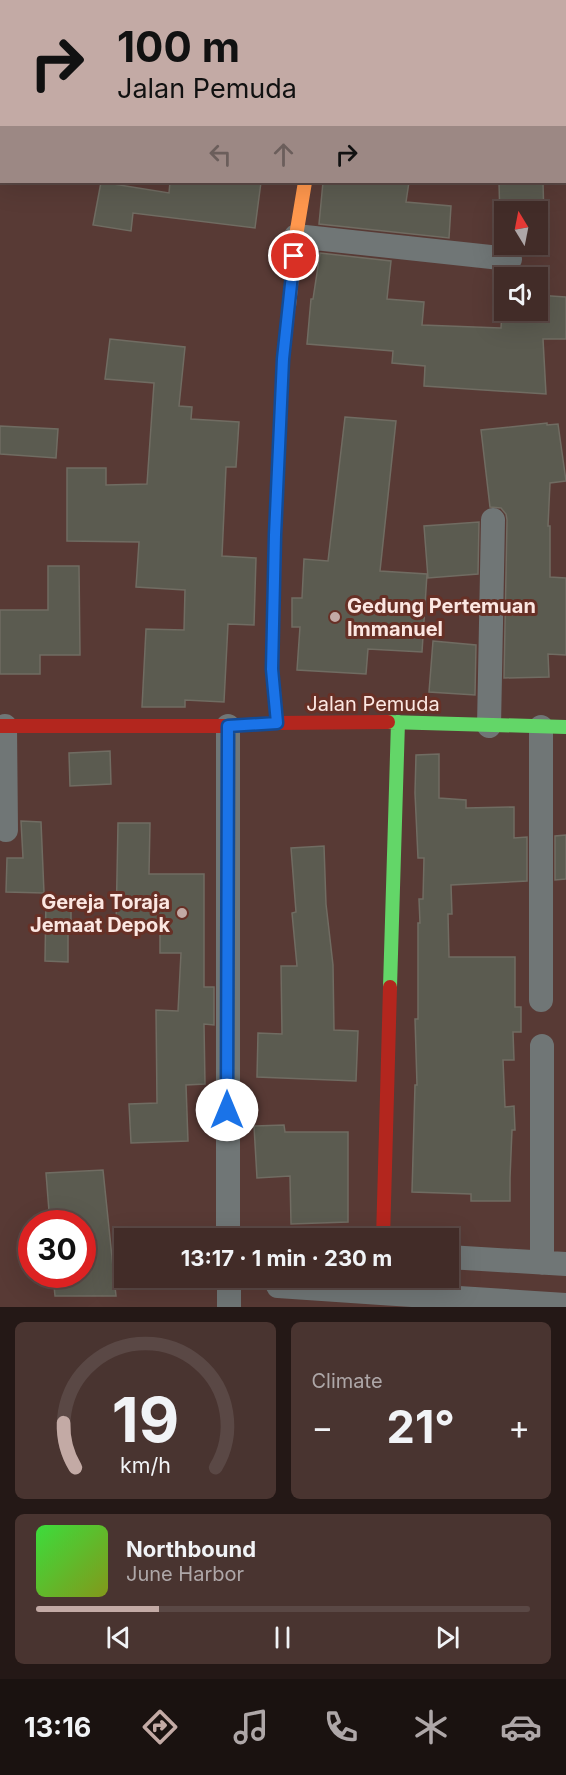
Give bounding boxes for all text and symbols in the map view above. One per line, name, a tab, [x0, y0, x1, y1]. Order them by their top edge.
text: 100 m	[117, 21, 240, 72]
icon: right	[18, 24, 96, 102]
text: Jalan Pemuda	[117, 72, 297, 105]
icon: left	[204, 138, 237, 171]
icon: ahead	[267, 138, 300, 171]
icon: right	[330, 138, 363, 171]
north arrow	[494, 201, 548, 255]
map controls	[494, 201, 548, 321]
pin	[268, 230, 319, 281]
icon: arrive	[277, 239, 310, 272]
button: sound	[494, 267, 548, 321]
place label: Gedung Pertemuan Immanuel	[347, 594, 536, 641]
marker: Gedung Pertemuan Immanuel	[328, 610, 342, 624]
street label: Jalan Pemuda	[306, 692, 440, 716]
place label: Gereja Toraja Jemaat Depok	[30, 890, 170, 937]
marker: Gereja Toraja Jemaat Depok	[175, 906, 189, 920]
position arrow	[195, 1078, 259, 1142]
speed limit sign: 30	[18, 1210, 96, 1288]
text: 13:17 · 1 min · 230 m	[181, 1245, 392, 1271]
text: Climate	[312, 1369, 383, 1393]
text: 19	[112, 1382, 179, 1457]
text: 21°	[387, 1399, 455, 1454]
text: −	[312, 1407, 333, 1447]
text: +	[508, 1407, 530, 1447]
text: km/h	[120, 1452, 171, 1478]
text: Northbound	[126, 1536, 256, 1562]
text: June Harbor	[126, 1562, 244, 1586]
icon: previous	[102, 1621, 135, 1654]
icon: pause	[266, 1621, 299, 1654]
icon: next	[431, 1621, 464, 1654]
icon: directions	[139, 1706, 181, 1748]
icon: music	[230, 1706, 272, 1748]
icon: phone	[320, 1706, 362, 1748]
icon: climate	[410, 1706, 452, 1748]
icon: car	[500, 1706, 542, 1748]
text: 13:16	[24, 1711, 91, 1744]

